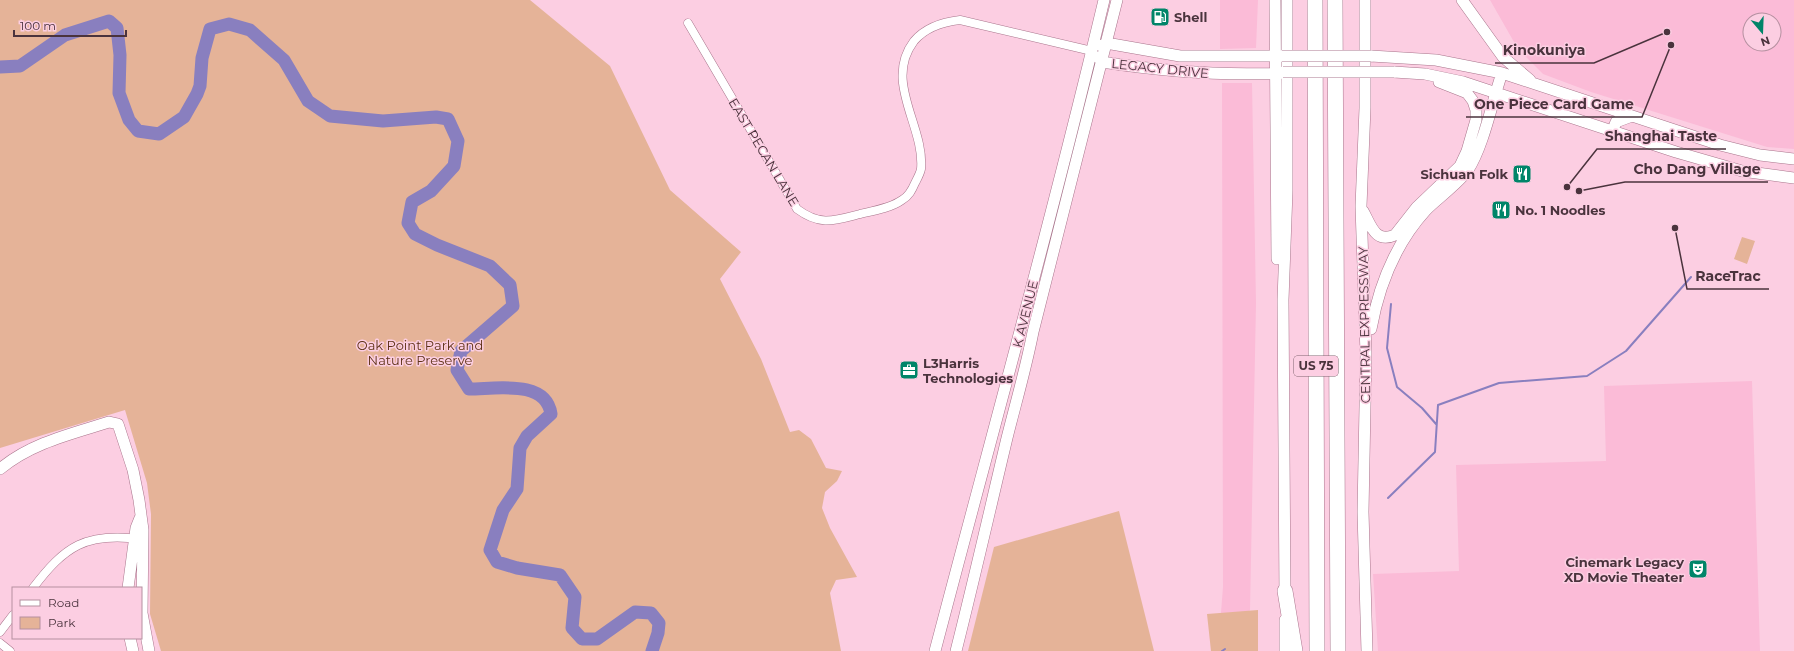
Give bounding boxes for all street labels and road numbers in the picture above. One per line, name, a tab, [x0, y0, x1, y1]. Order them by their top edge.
street label: LEGACY DRIVE	[1111, 55, 1209, 81]
street label: EAST PECAN LANE	[725, 95, 803, 209]
street label: CENTRAL EXPRESSWAY	[1355, 246, 1373, 404]
street label: K AVENUE	[1009, 279, 1041, 349]
road number: US 75	[1294, 356, 1338, 376]

